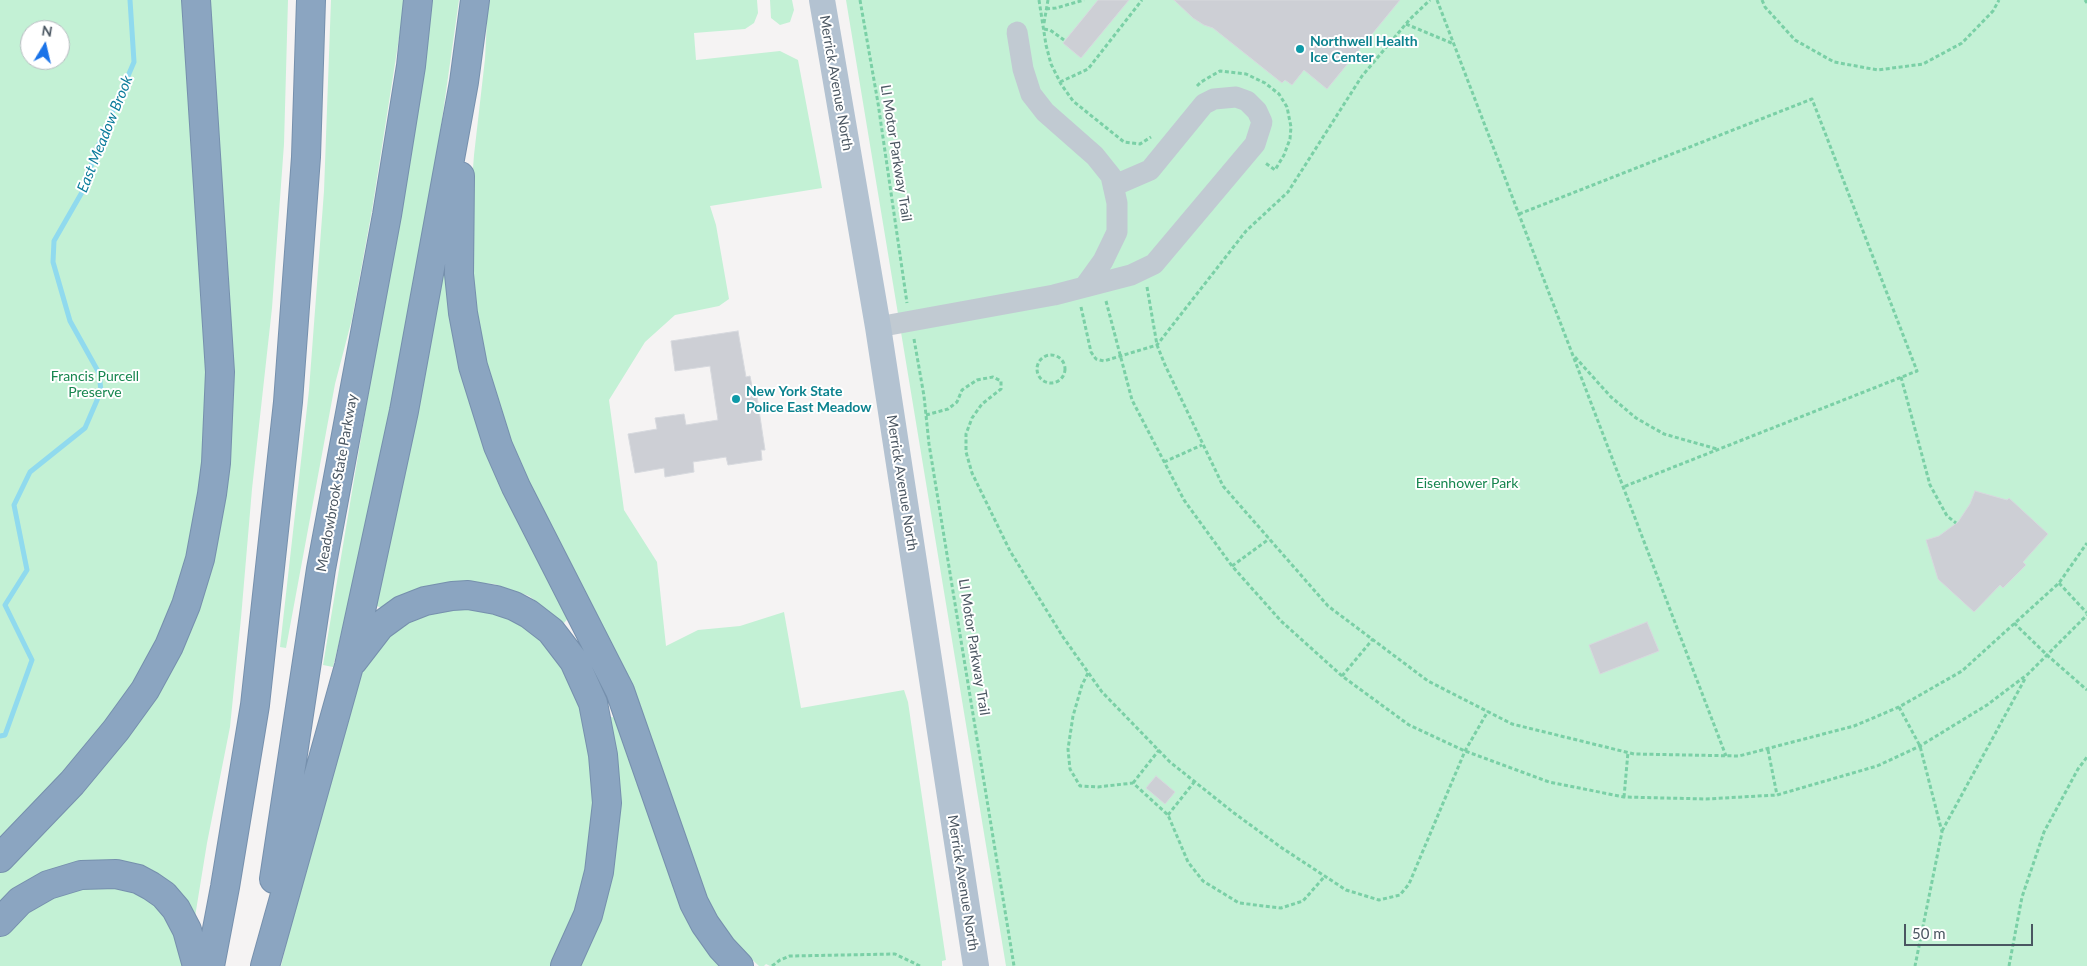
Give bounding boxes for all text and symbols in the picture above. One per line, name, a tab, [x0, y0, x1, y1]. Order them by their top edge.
street label: Merrick Avenue North	[816, 14, 856, 152]
north arrow	[20, 20, 70, 70]
text: N	[41, 21, 54, 40]
place label: Northwell Health Ice Center	[1310, 33, 1418, 65]
marker: Northwell Health Ice Center	[1294, 43, 1306, 55]
water label: East Meadow Brook	[73, 73, 137, 195]
street label: LI Motor Parkway Trail	[877, 83, 915, 223]
park label: Francis Purcell Preserve	[51, 368, 139, 401]
place label: New York State Police East Meadow	[746, 383, 871, 416]
street label: Meadowbrook State Parkway	[313, 393, 361, 573]
marker: New York State Police East Meadow	[730, 393, 742, 405]
street label: Merrick Avenue North	[883, 414, 921, 552]
park label: Eisenhower Park	[1416, 475, 1518, 491]
street label: LI Motor Parkway Trail	[955, 577, 993, 717]
street label: Merrick Avenue North	[944, 814, 982, 952]
scale bar	[1907, 914, 2036, 946]
text: 50 m	[1912, 924, 1946, 942]

